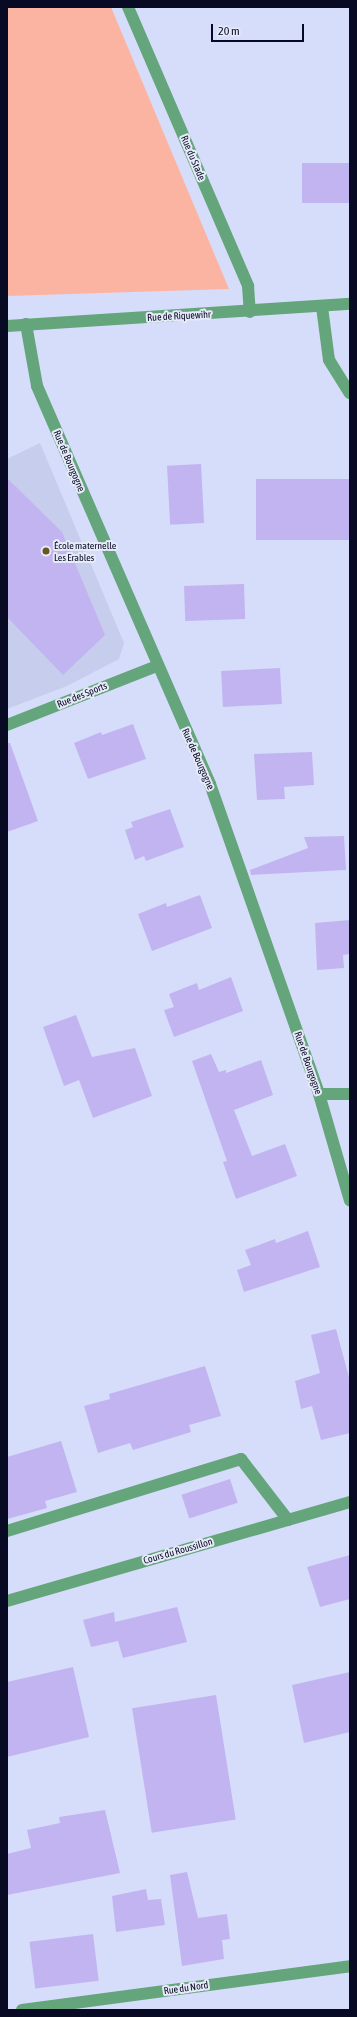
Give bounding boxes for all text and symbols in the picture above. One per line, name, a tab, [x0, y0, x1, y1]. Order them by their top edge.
scale bar	[213, 16, 306, 42]
text: 20 m	[218, 24, 240, 38]
street label: Rue du Stade	[178, 134, 208, 182]
street label: Rue de Riquewihr	[147, 308, 211, 324]
street label: Rue de Bourgogne	[51, 428, 87, 494]
place label: École maternelle Les Erables	[54, 539, 116, 562]
marker: École maternelle Les Erables	[41, 546, 51, 556]
street label: Rue des Sports	[55, 680, 109, 710]
street label: Rue de Bourgogne	[179, 727, 217, 791]
street label: Rue de Bourgogne	[292, 1030, 324, 1096]
street label: Cours du Roussillon	[142, 1535, 214, 1567]
street label: Rue du Nord	[163, 1979, 209, 1997]

